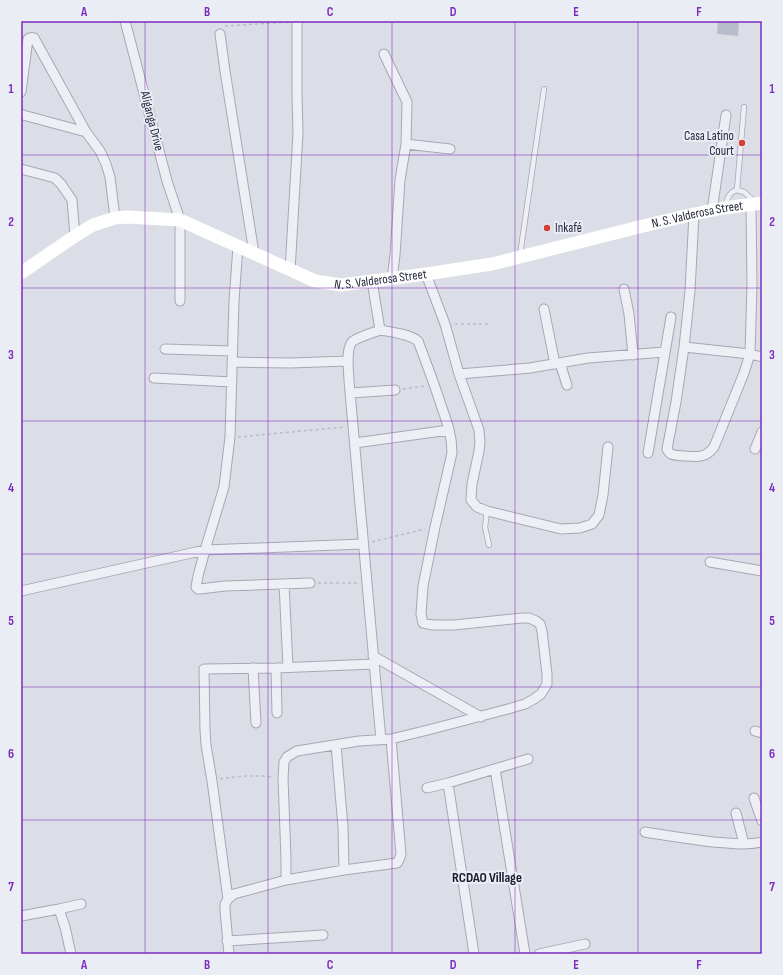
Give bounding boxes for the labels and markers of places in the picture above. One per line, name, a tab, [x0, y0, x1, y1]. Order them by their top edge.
place label: Casa Latino Court	[684, 128, 734, 159]
marker: Casa Latino Court	[737, 138, 747, 148]
place label: Inkafé	[555, 220, 582, 236]
marker: Inkafé	[542, 223, 552, 233]

